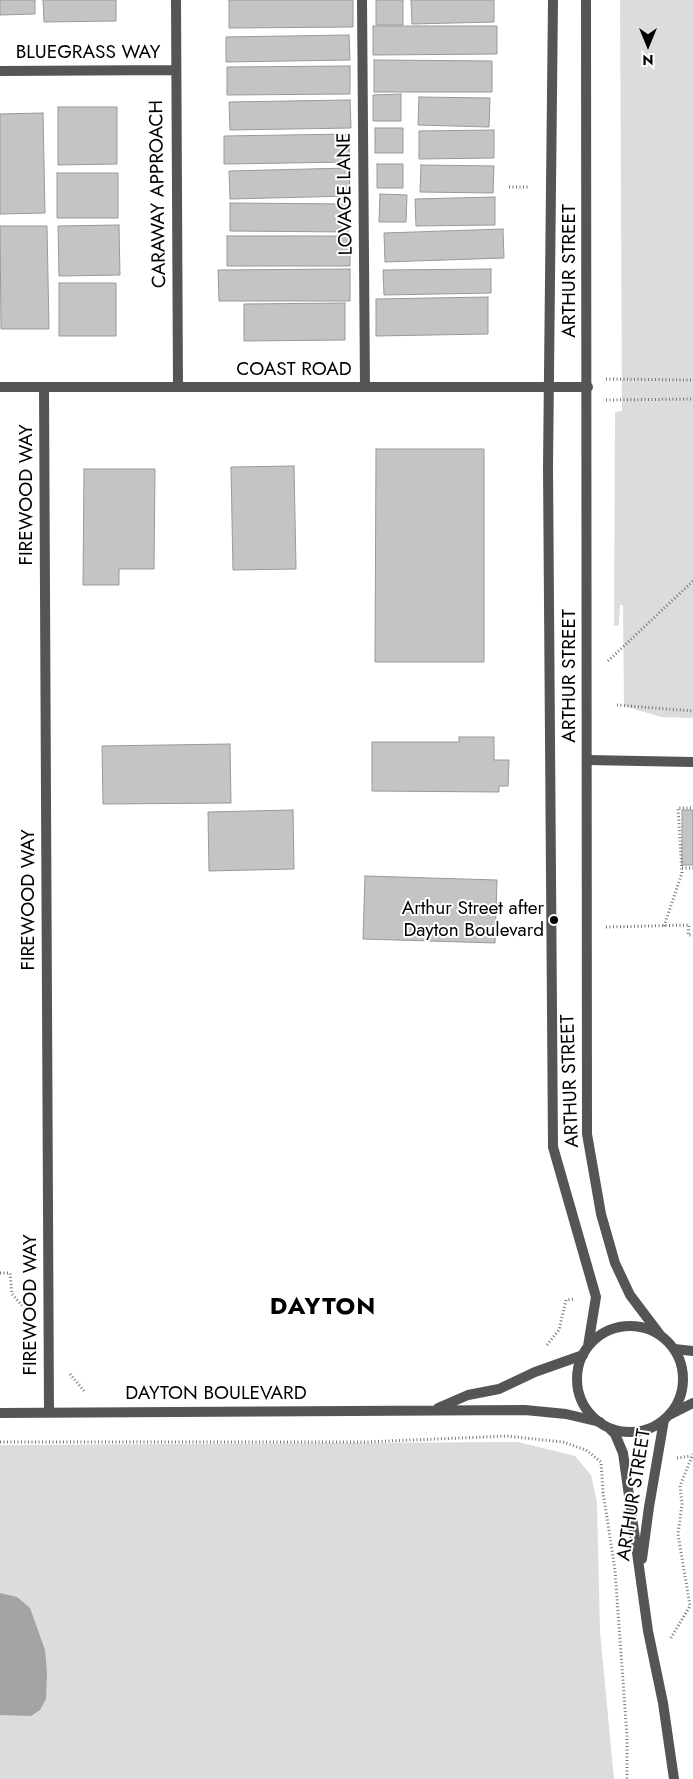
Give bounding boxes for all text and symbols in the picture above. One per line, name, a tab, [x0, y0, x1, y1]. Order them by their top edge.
north arrow	[623, 20, 673, 70]
street label: BLUEGRASS WAY	[16, 42, 160, 64]
text: N	[642, 50, 654, 70]
street label: CARAWAY APPROACH	[146, 100, 172, 288]
street label: LOVAGE LANE	[334, 132, 358, 256]
street label: ARTHUR STREET	[559, 204, 581, 338]
street label: COAST ROAD	[236, 359, 352, 381]
street label: FIREWOOD WAY	[16, 424, 38, 566]
street label: ARTHUR STREET	[559, 609, 581, 743]
street label: FIREWOOD WAY	[18, 829, 40, 971]
place label: Arthur Street after Dayton Boulevard	[402, 898, 544, 942]
marker: Arthur Street after Dayton Boulevard	[548, 914, 560, 926]
street label: ARTHUR STREET	[557, 1014, 585, 1148]
street label: FIREWOOD WAY	[20, 1234, 42, 1376]
district label: DAYTON	[269, 1294, 377, 1322]
street label: DAYTON BOULEVARD	[125, 1383, 307, 1405]
street label: ARTHUR STREET	[613, 1427, 657, 1563]

